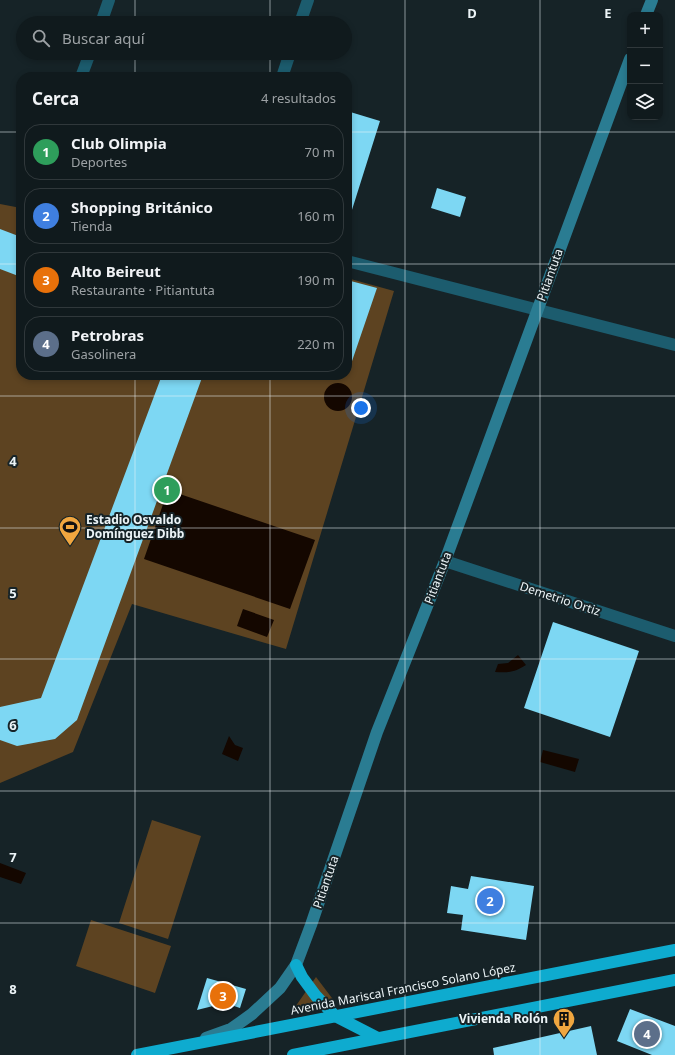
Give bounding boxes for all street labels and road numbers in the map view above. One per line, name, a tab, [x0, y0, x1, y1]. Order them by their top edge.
street label: Pitiantuta	[532, 246, 567, 303]
street label: Pitiantuta	[420, 549, 455, 606]
street label: Demetrio Ortiz	[518, 578, 603, 620]
street label: Pitiantuta	[309, 853, 342, 910]
street label: Avenida Mariscal Francisco Solano López	[289, 958, 517, 1019]

